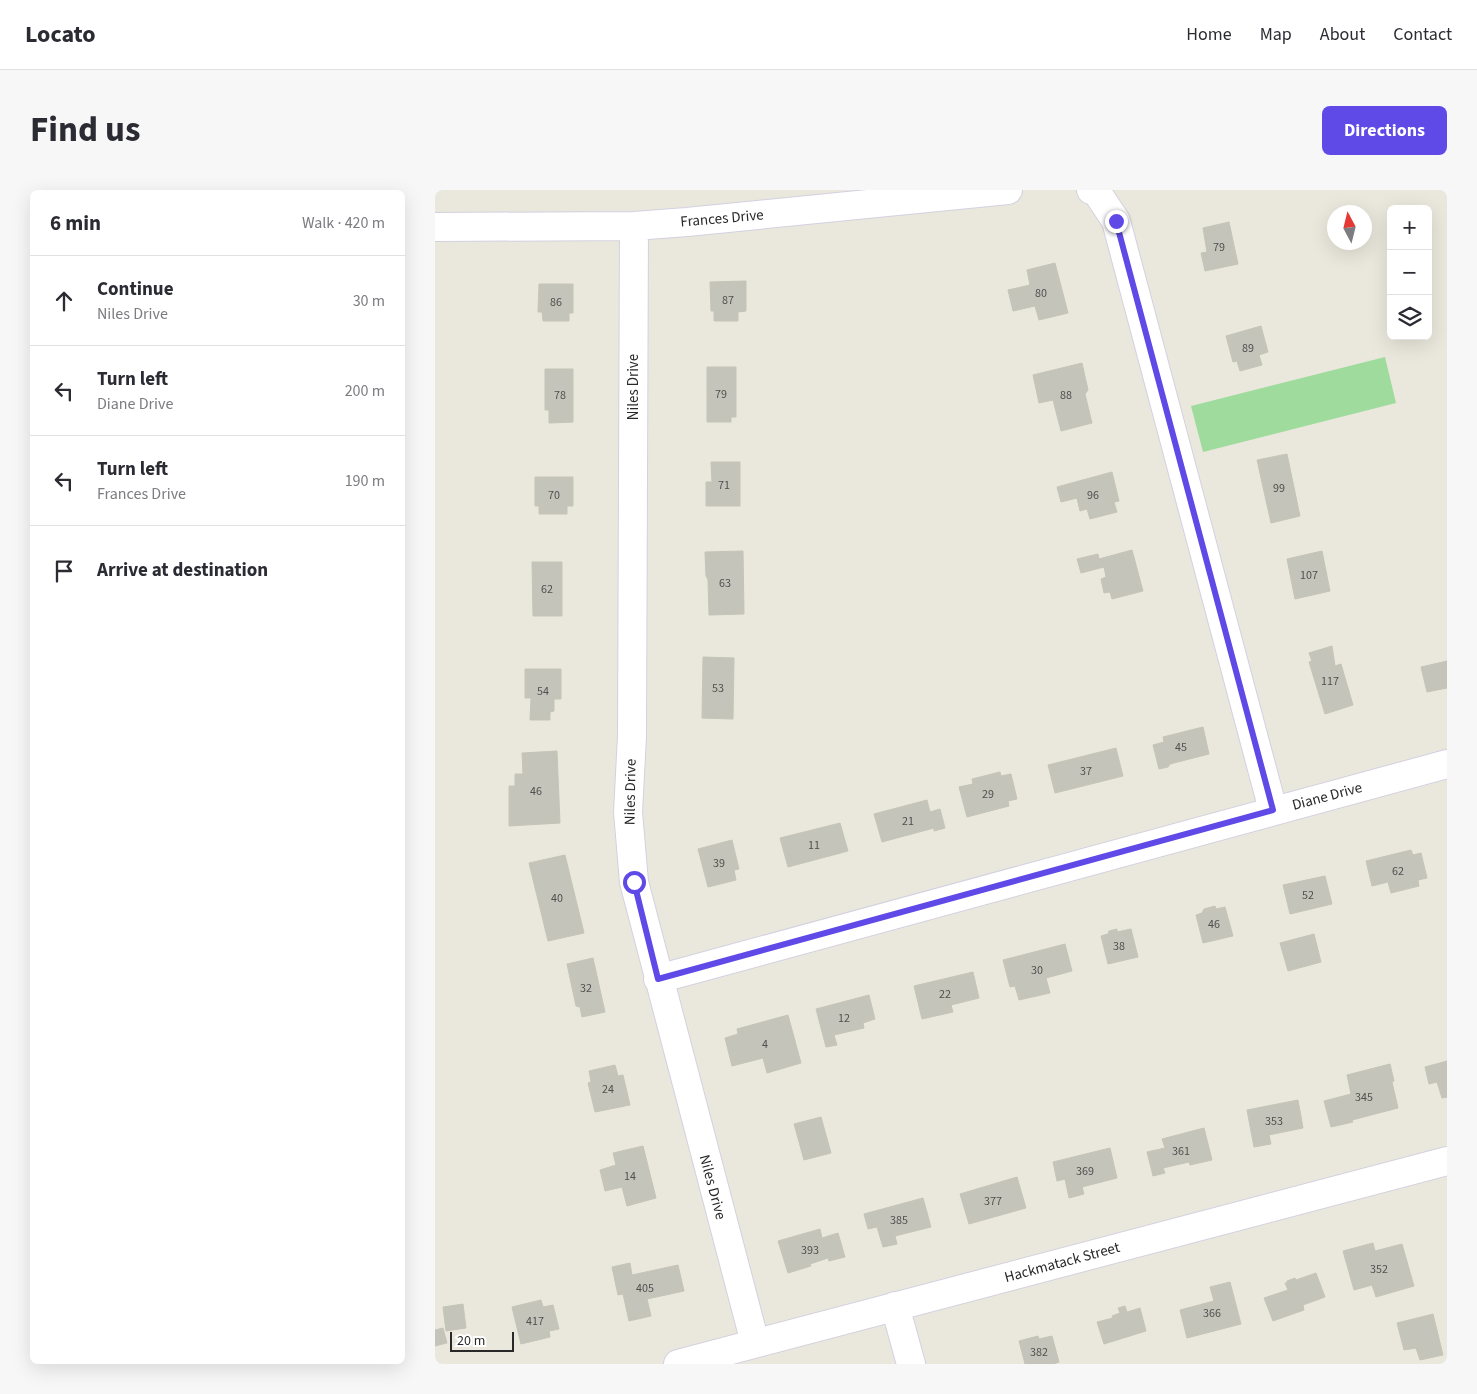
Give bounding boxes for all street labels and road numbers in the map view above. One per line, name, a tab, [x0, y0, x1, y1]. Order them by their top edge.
street label: Frances Drive	[680, 204, 765, 233]
street label: Niles Drive	[623, 354, 644, 420]
street label: Niles Drive	[619, 759, 642, 825]
street label: Diane Drive	[1290, 777, 1364, 816]
street label: Niles Drive	[694, 1152, 731, 1222]
street label: Hackmatack Street	[1002, 1237, 1122, 1288]

